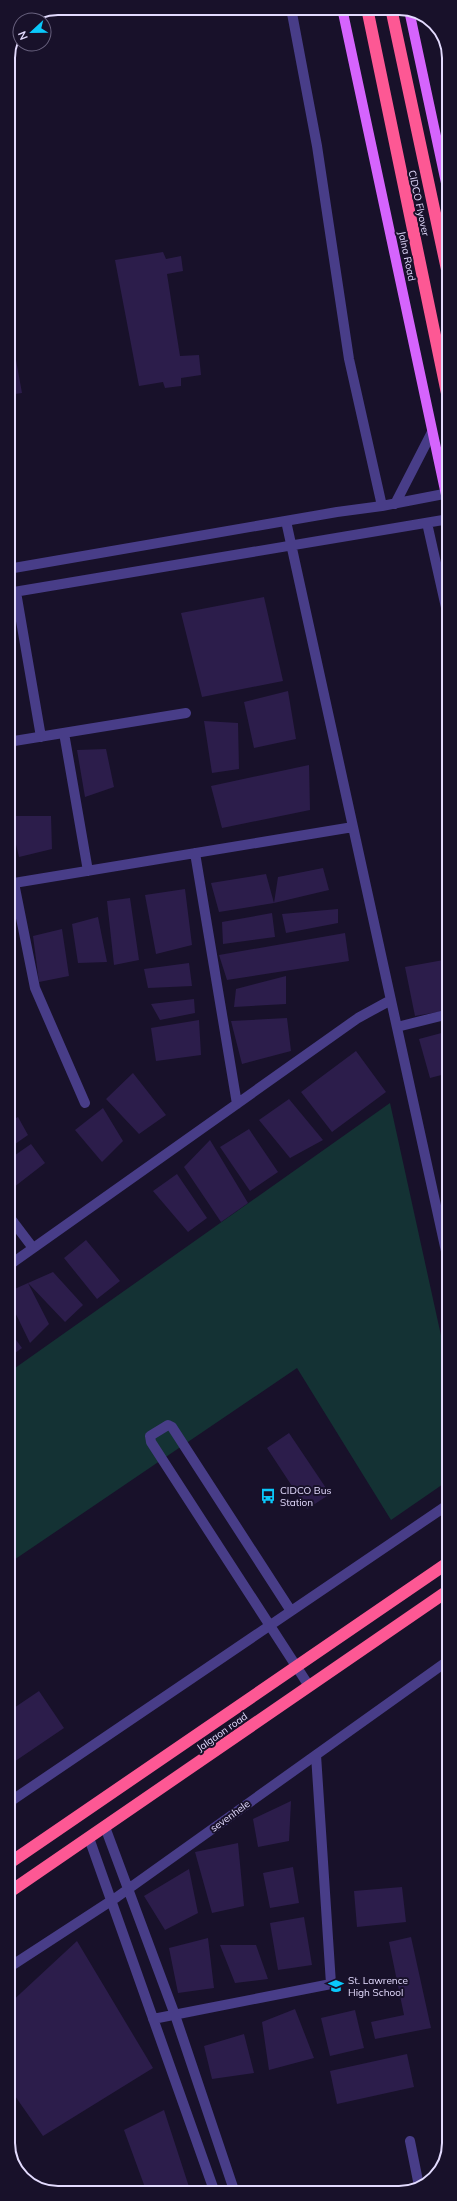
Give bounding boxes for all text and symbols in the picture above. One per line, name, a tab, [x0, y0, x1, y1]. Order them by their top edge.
north arrow	[12, 12, 52, 52]
text: N	[15, 29, 31, 42]
street label: CIDCO Flyover	[406, 169, 432, 237]
street label: Jalna Road	[395, 230, 419, 282]
place label: CIDCO Bus Station	[280, 1484, 331, 1509]
bus stop icon: CIDCO Bus Station	[259, 1487, 277, 1505]
street label: Jalgaon road	[194, 1710, 250, 1754]
street label: sevenhele	[208, 1797, 252, 1835]
place label: St. Lawrence High School	[348, 1974, 408, 1999]
school or university icon: St. Lawrence High School	[327, 1977, 345, 1995]

